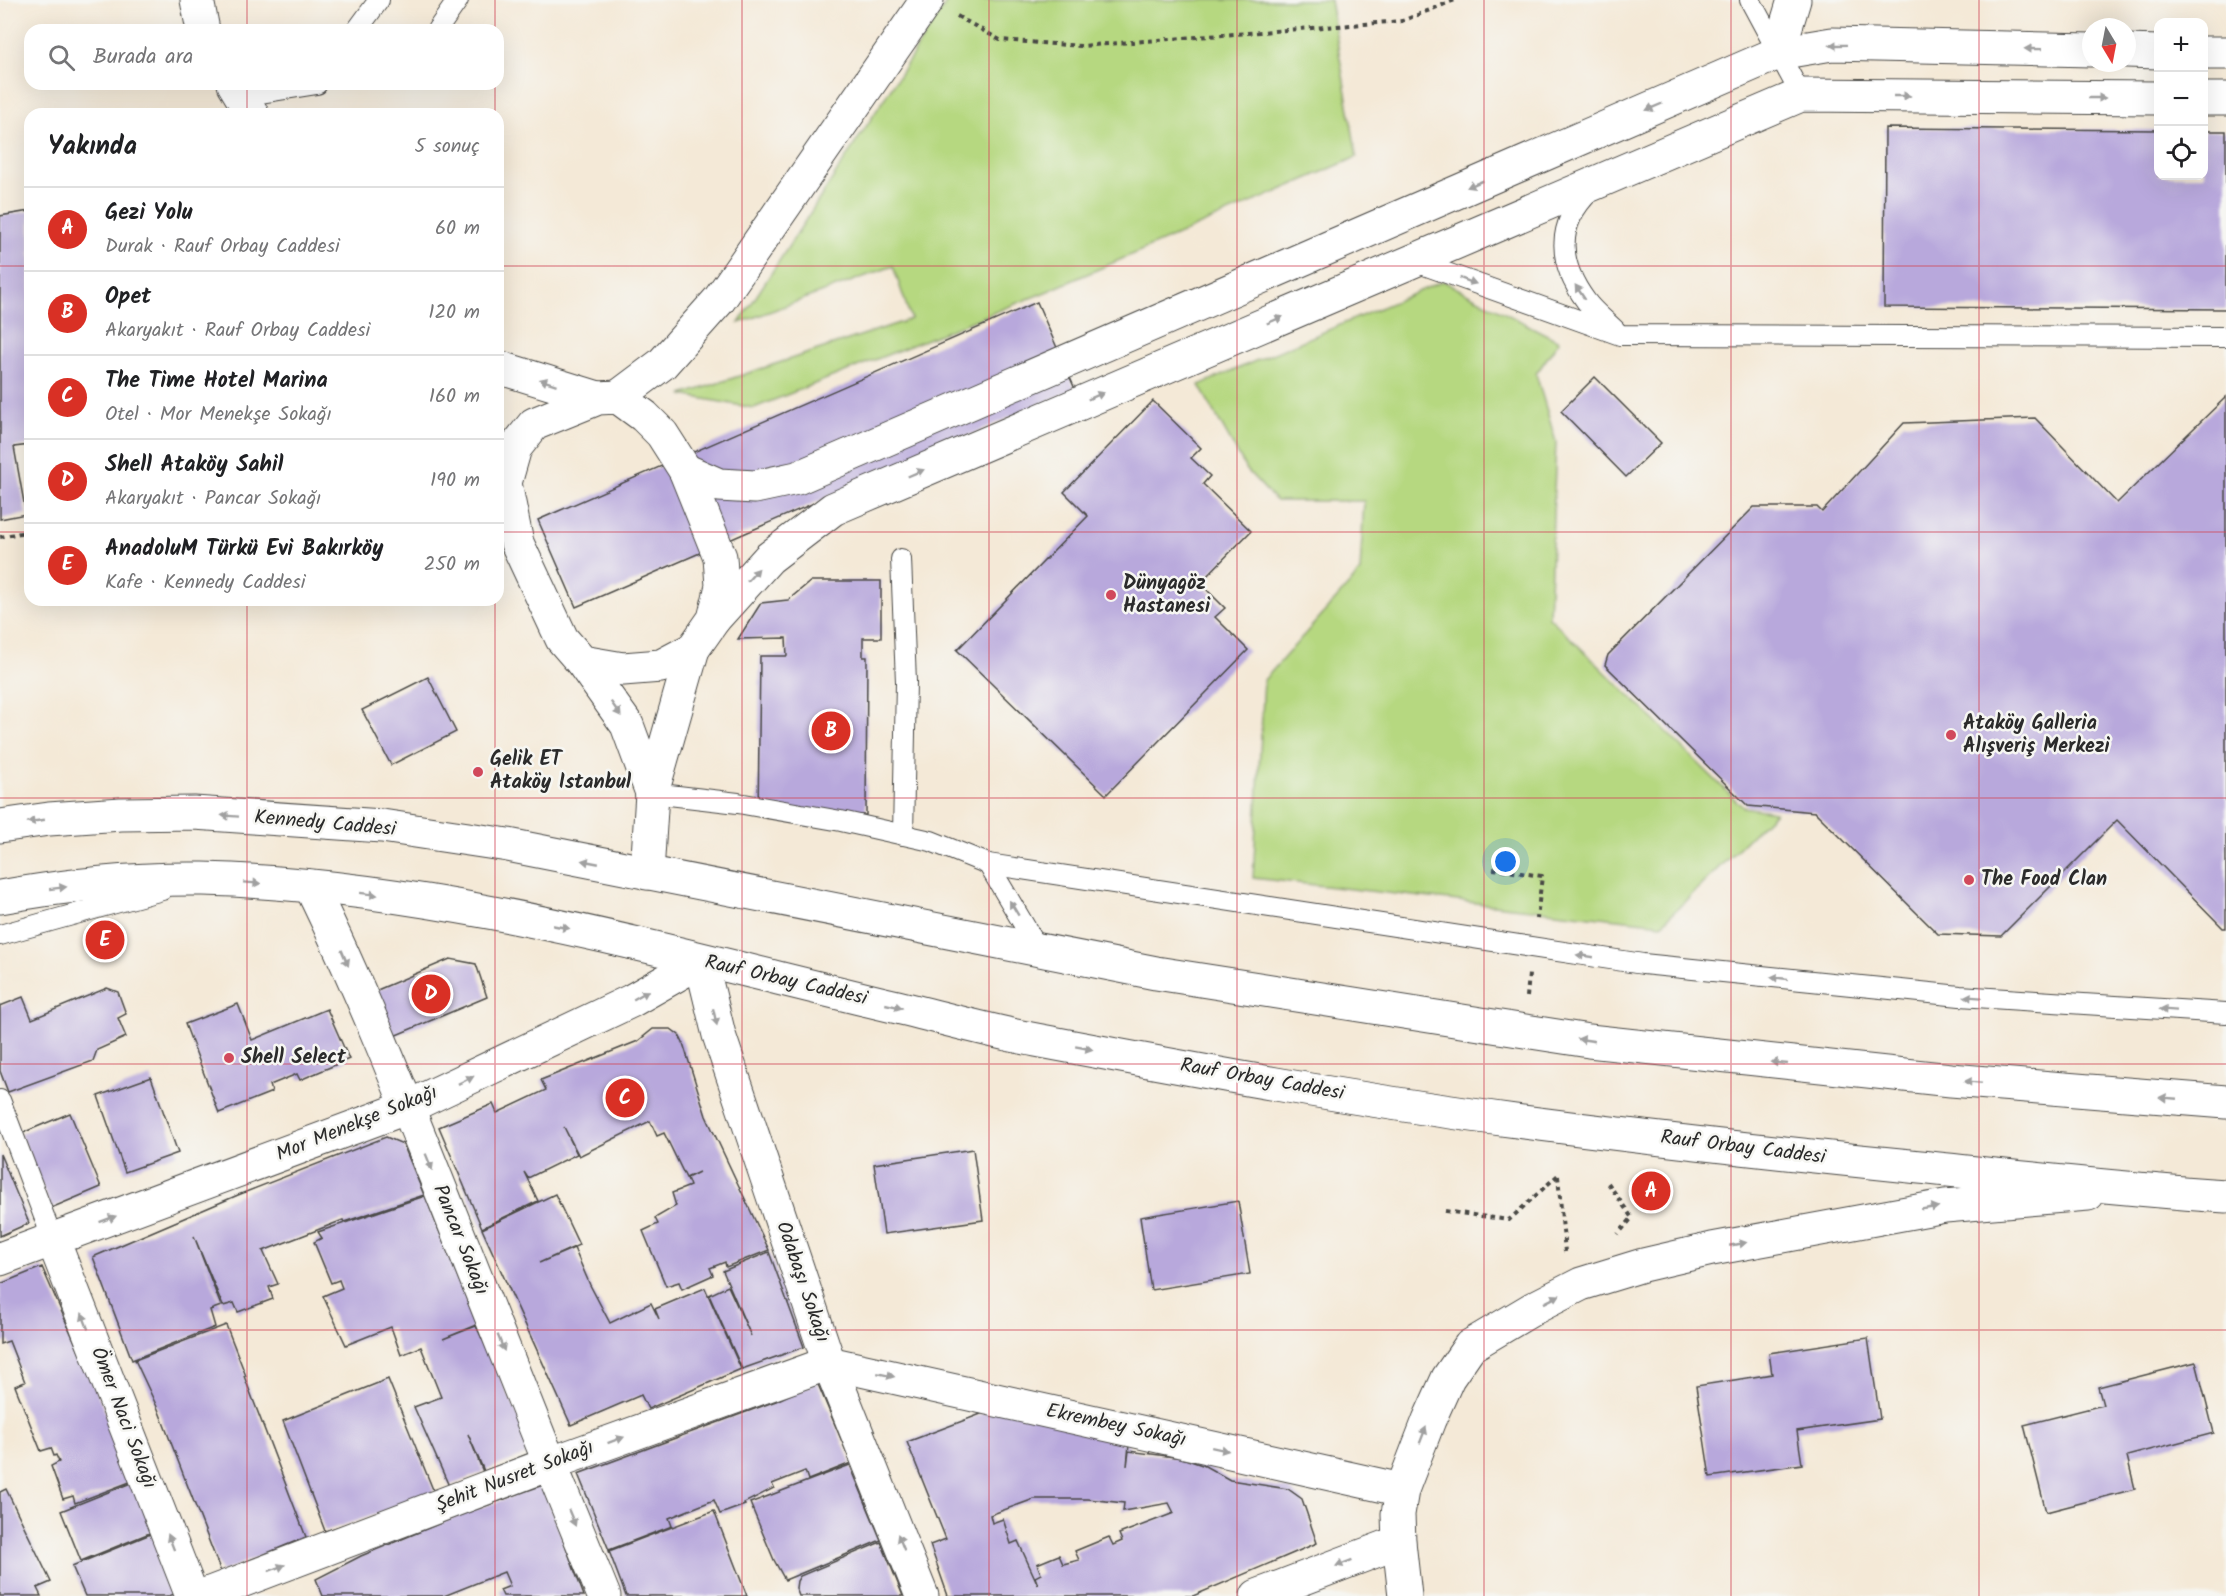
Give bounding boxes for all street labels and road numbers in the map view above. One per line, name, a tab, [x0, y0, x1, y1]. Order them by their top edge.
street label: Kennedy Caddesi	[253, 802, 398, 846]
street label: Rauf Orbay Caddesi	[702, 947, 872, 1016]
street label: Rauf Orbay Caddesi	[1177, 1050, 1348, 1110]
street label: Mor Menekşe Sokağı	[271, 1077, 443, 1171]
street label: Rauf Orbay Caddesi	[1659, 1122, 1829, 1174]
street label: Pancar Sokağı	[423, 1180, 497, 1300]
street label: Odabaşı Sokağı	[766, 1217, 838, 1347]
street label: Ömer Naci Sokağı	[81, 1342, 165, 1494]
street label: Ekrembey Sokağı	[1043, 1396, 1189, 1456]
street label: Şehit Nusret Sokağı	[431, 1432, 599, 1522]

